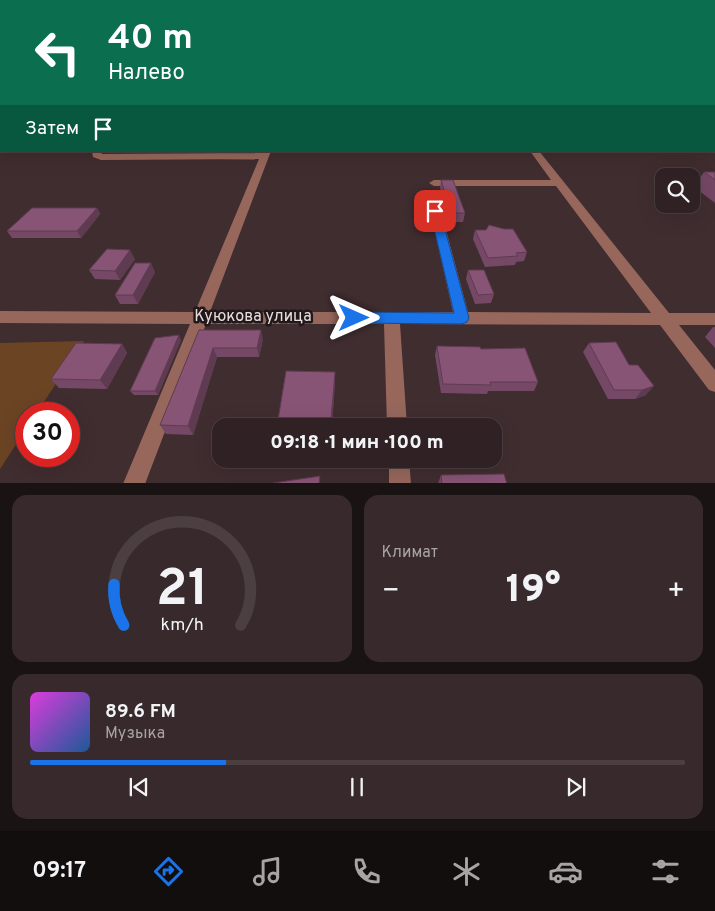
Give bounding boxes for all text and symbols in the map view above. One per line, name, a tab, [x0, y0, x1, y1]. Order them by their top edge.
text: 40 m	[108, 17, 193, 61]
icon: left	[25, 20, 90, 85]
text: Налево	[108, 60, 185, 87]
icon: arrive	[89, 115, 117, 143]
text: Затем	[25, 117, 79, 141]
map controls	[655, 168, 700, 213]
button: search	[655, 168, 700, 213]
pin	[414, 190, 456, 232]
icon: arrive	[421, 197, 449, 225]
position arrow	[327, 291, 379, 343]
street label: Куюкова улица	[194, 307, 312, 327]
speed limit sign: 30	[15, 402, 80, 467]
text: 09:18 · 1 мин · 100 m	[270, 431, 444, 455]
text: Климат	[382, 543, 438, 563]
text: 21	[155, 558, 208, 624]
text: 19°	[506, 567, 561, 616]
text: −	[382, 574, 400, 610]
text: +	[667, 574, 685, 610]
text: km/h	[160, 614, 203, 637]
text: 89.6 FM	[105, 700, 176, 724]
text: Музыка	[105, 724, 165, 744]
icon: previous	[125, 773, 153, 801]
icon: pause	[343, 773, 371, 801]
icon: next	[562, 773, 590, 801]
icon: directions	[151, 854, 186, 889]
icon: music	[250, 854, 285, 889]
icon: phone	[349, 854, 384, 889]
icon: climate	[449, 854, 484, 889]
icon: car	[548, 854, 583, 889]
icon: filters	[648, 854, 683, 889]
text: 09:17	[32, 858, 86, 885]

